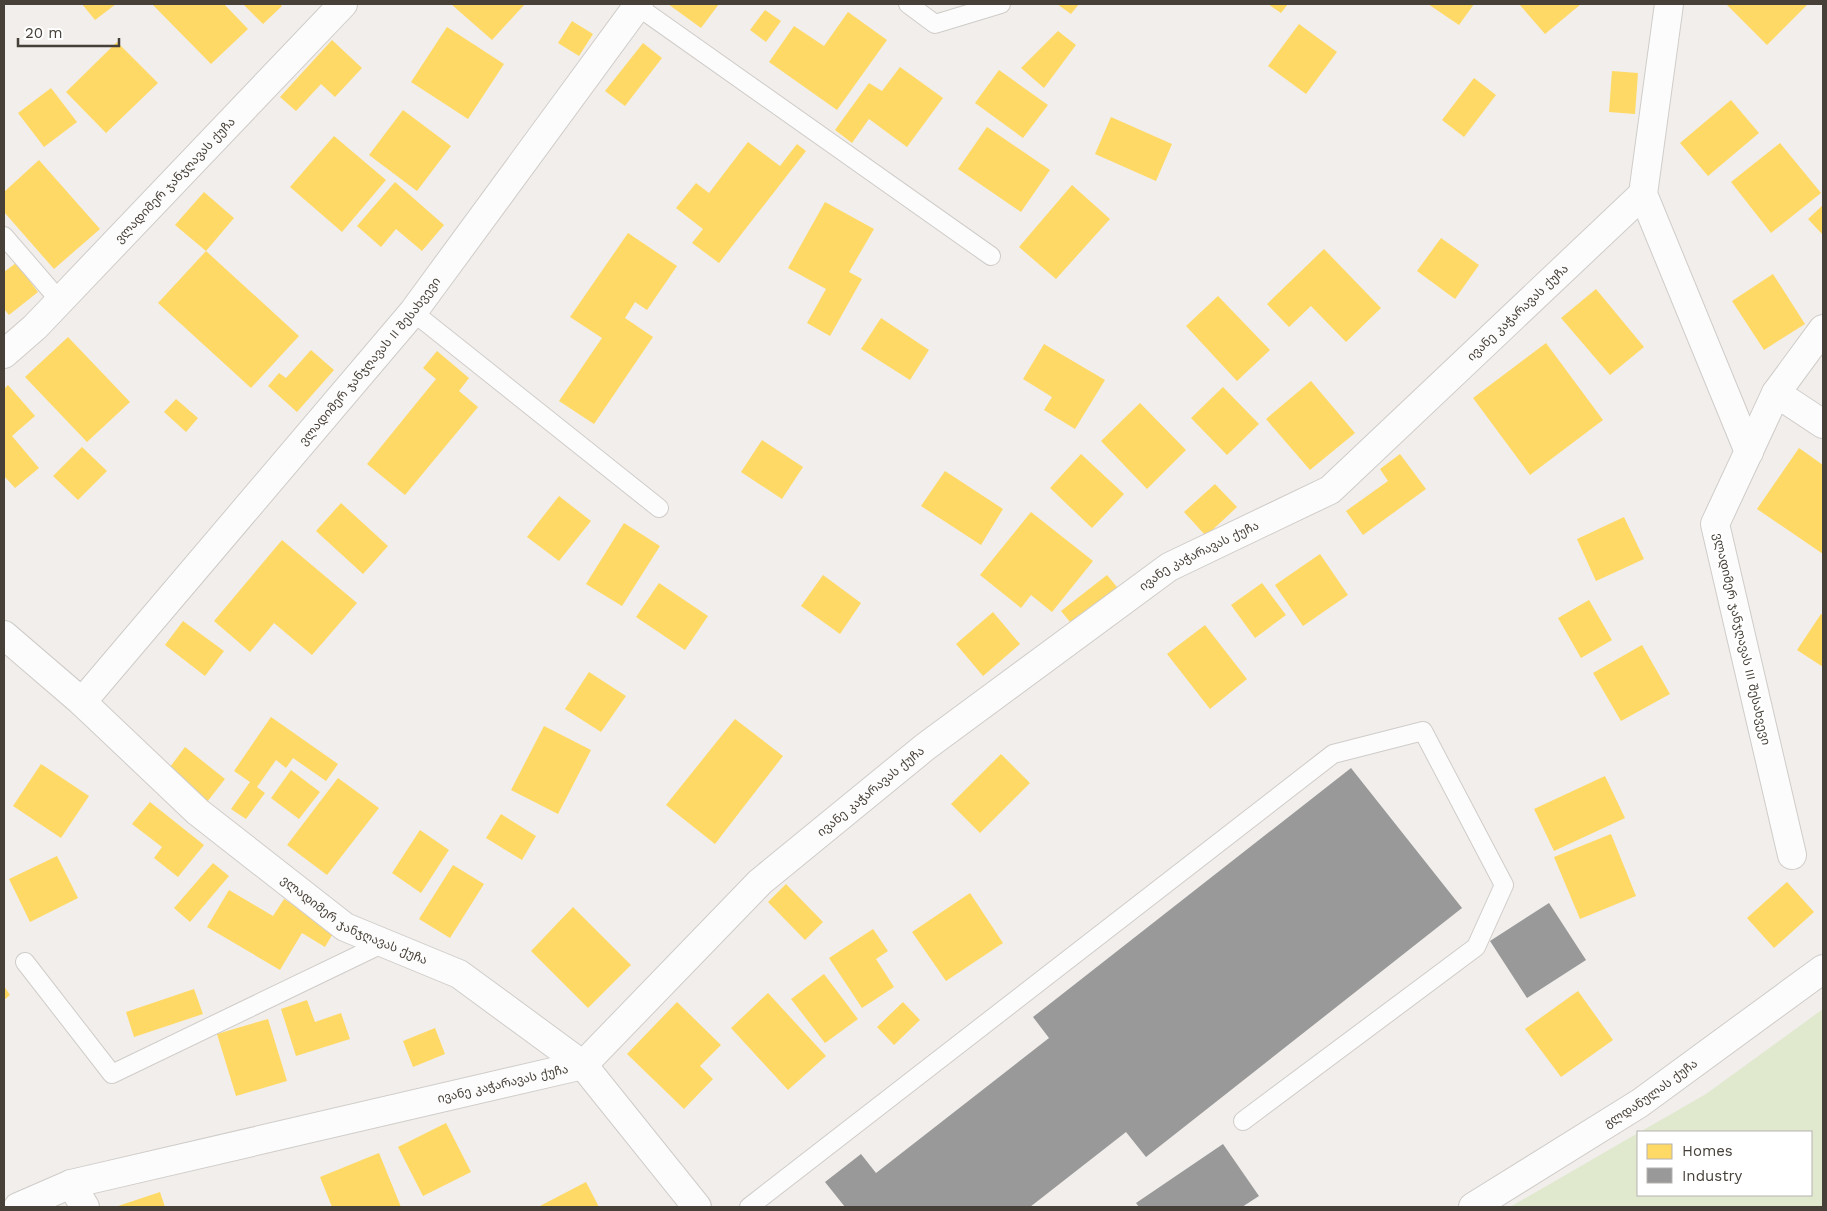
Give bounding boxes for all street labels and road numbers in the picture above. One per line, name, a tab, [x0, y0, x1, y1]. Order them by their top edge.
street label: ვლადიმერ ჯანჯღავას ქუჩა	[112, 115, 238, 246]
street label: ივანე კაჭარავას ქუჩა	[1464, 262, 1571, 364]
street label: ვლადიმერ ჯანჯღავას II შესახვევი	[296, 274, 443, 448]
street label: ივანე კაჭარავას ქუჩა	[1136, 518, 1261, 594]
street label: ვლადიმერ ჯანჯღავას III შესახვევი	[1710, 532, 1773, 747]
street label: ივანე კაჭარავას ქუჩა	[814, 744, 927, 839]
street label: ვლადიმერ ჯანჯღავას ქუჩა	[278, 873, 430, 967]
street label: გლდანულას ქუჩა	[1602, 1056, 1700, 1131]
street label: ივანე კაჭარავას ქუჩა	[436, 1062, 570, 1106]

